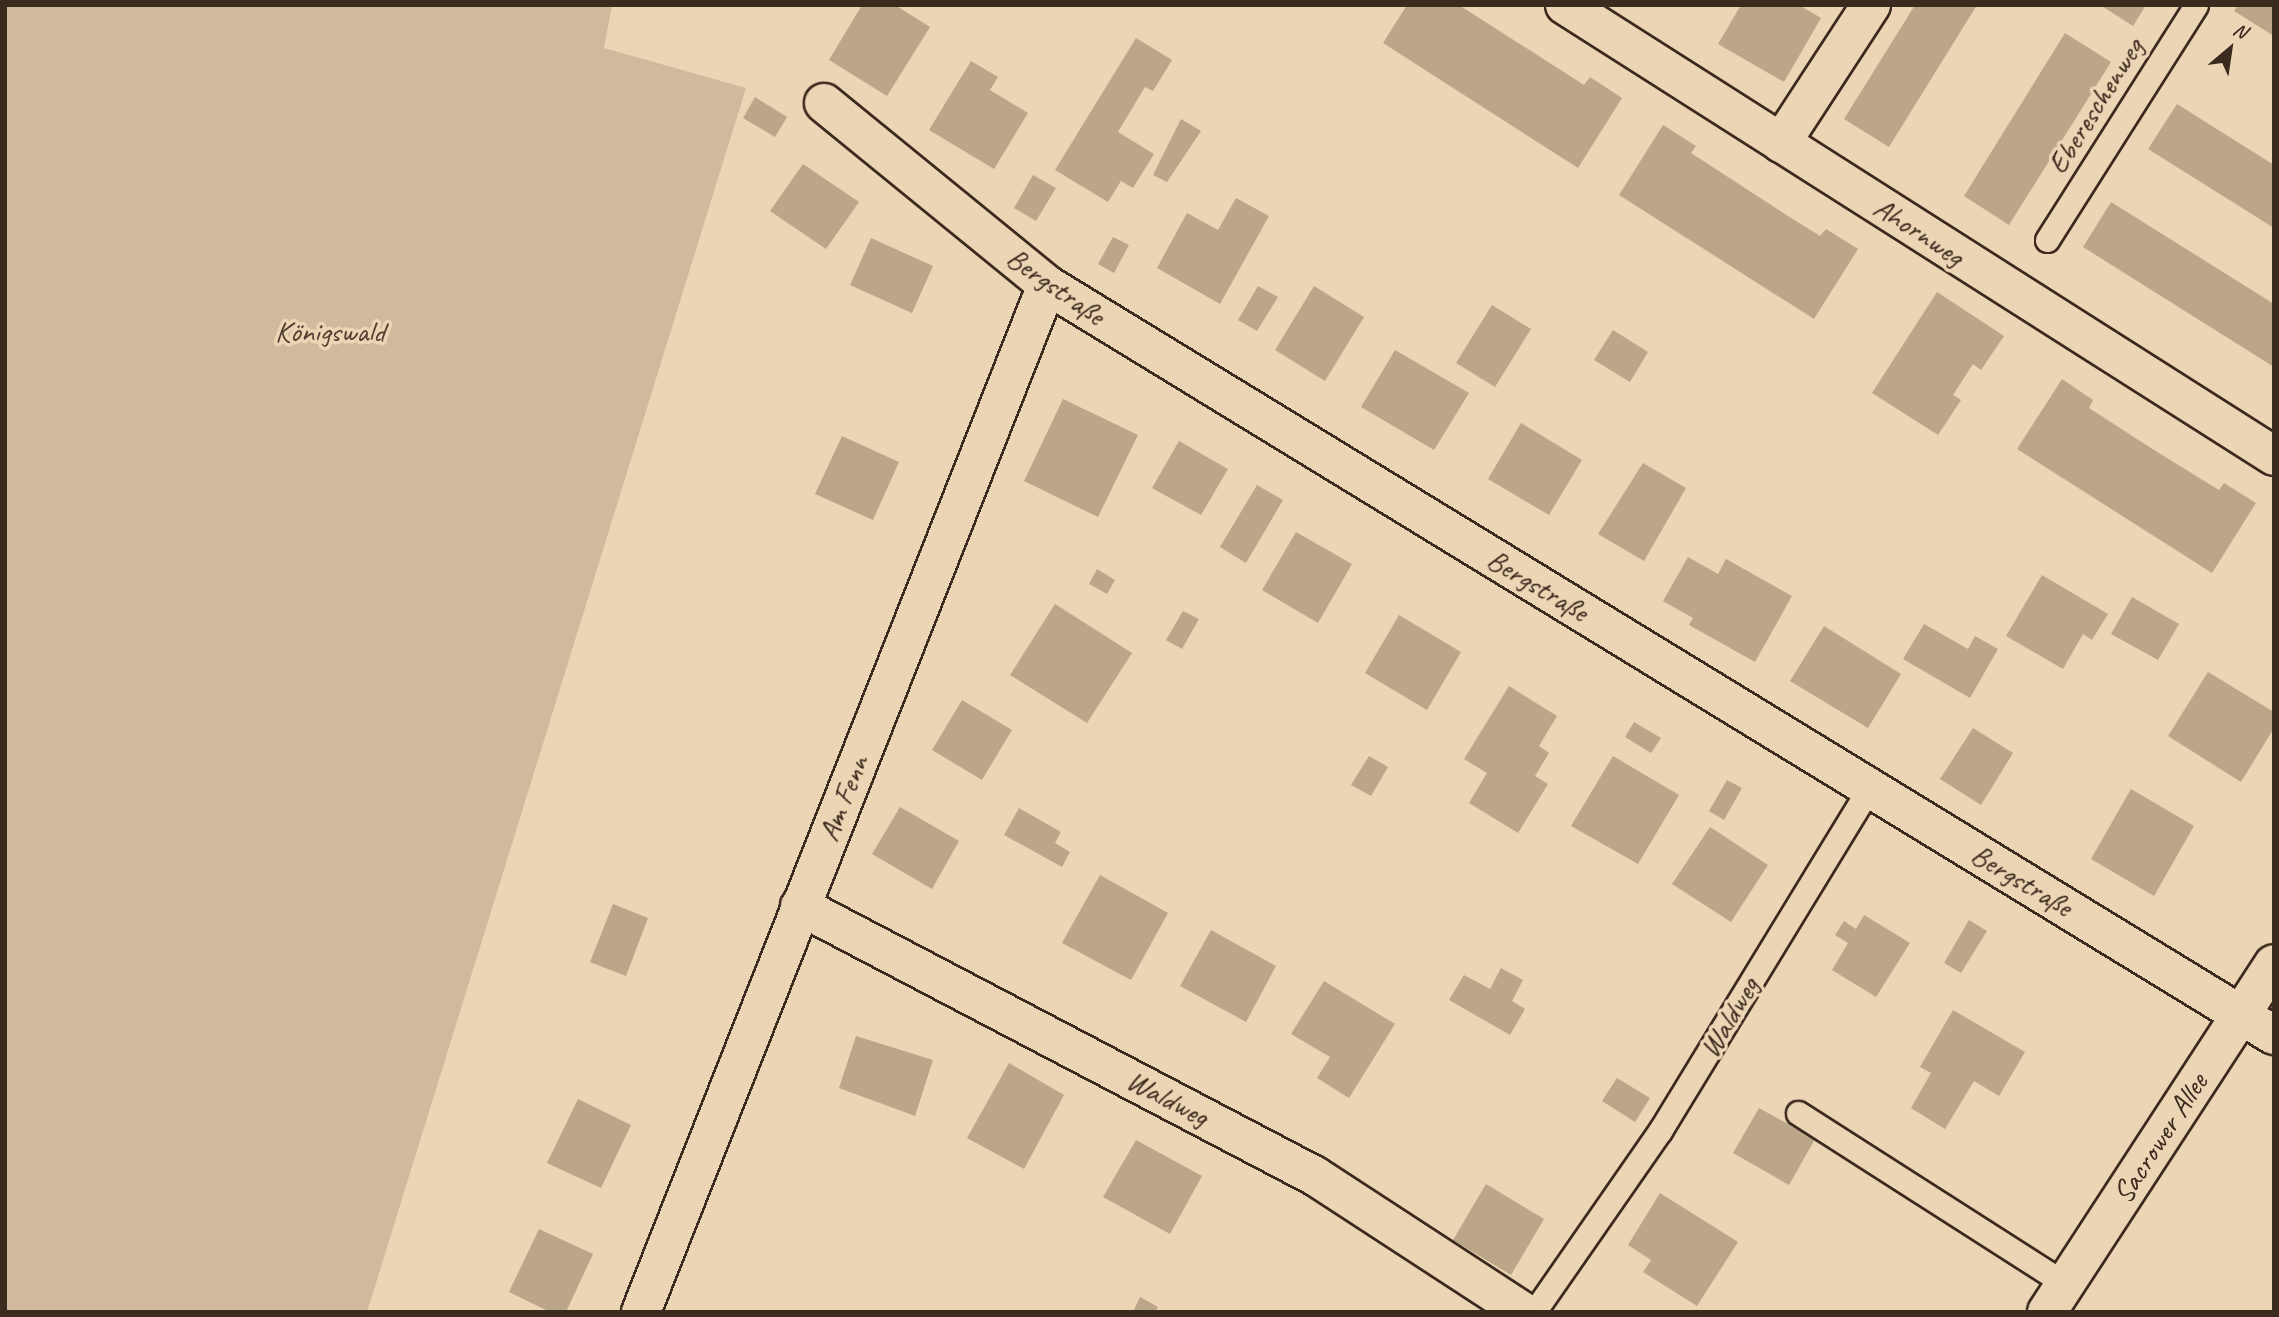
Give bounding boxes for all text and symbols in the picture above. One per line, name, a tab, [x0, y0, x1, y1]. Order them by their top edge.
north arrow	[2195, 14, 2265, 84]
text: N	[2229, 17, 2251, 44]
street label: Ebereschenweg	[2039, 32, 2151, 180]
street label: Ahornweg	[1867, 189, 1971, 273]
street label: Bergstraße	[1000, 239, 1112, 333]
park label: Königswald	[275, 313, 385, 349]
street label: Bergstraße	[1481, 541, 1595, 629]
street label: Am Fenn	[810, 750, 876, 846]
street label: Bergstraße	[1965, 836, 2079, 924]
street label: Waldweg	[1691, 970, 1767, 1064]
street label: Waldweg	[1121, 1062, 1215, 1134]
street label: Sacrower Allee	[2105, 1066, 2215, 1210]

